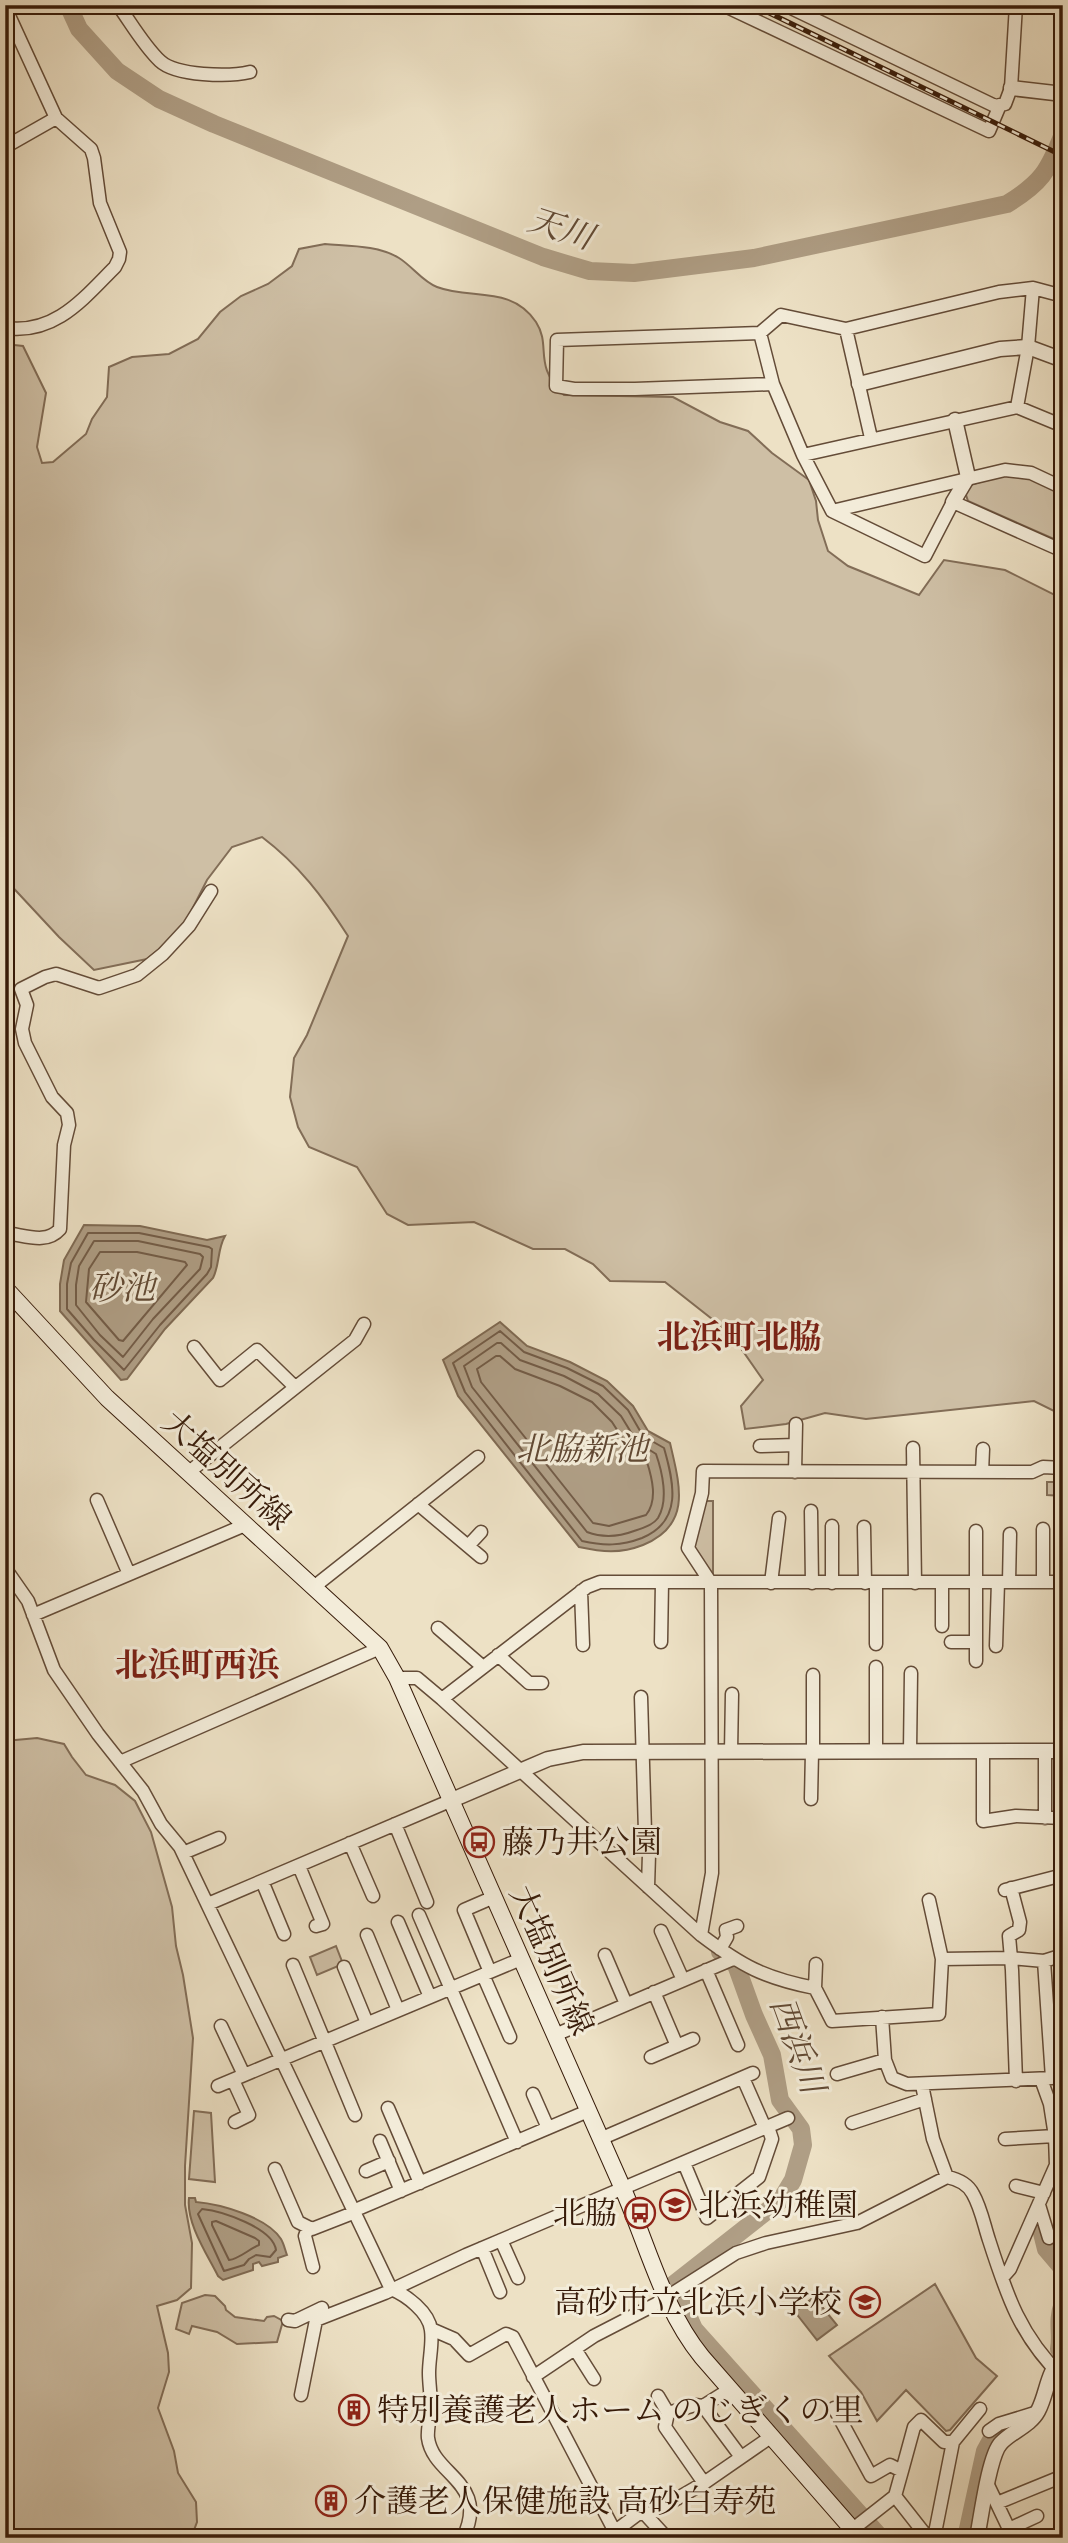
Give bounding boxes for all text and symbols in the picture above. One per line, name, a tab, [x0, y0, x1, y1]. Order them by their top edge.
water label: 天川	[523, 197, 602, 260]
water label: 砂池	[89, 1266, 158, 1309]
district label: 北浜町北脇	[657, 1315, 822, 1358]
street label: 大塩別所線	[153, 1401, 301, 1539]
water label: 北脇新池	[516, 1427, 651, 1470]
district label: 北浜町西浜	[115, 1643, 280, 1686]
place label: 藤乃井公園	[502, 1821, 662, 1863]
bus stop icon: 藤乃井公園	[462, 1825, 496, 1859]
street label: 大塩別所線	[500, 1878, 604, 2042]
water label: 西浜川	[761, 1991, 836, 2102]
place label: 北浜幼稚園	[698, 2184, 858, 2226]
school or university icon: 北浜幼稚園	[658, 2188, 692, 2222]
place label: 北脇	[553, 2192, 617, 2234]
bus stop icon: 北脇	[623, 2196, 657, 2230]
place label: 高砂市立北浜小学校	[554, 2281, 842, 2323]
school or university icon: 高砂市立北浜小学校	[848, 2285, 882, 2319]
place label: 特別養護老人ホーム のじぎくの里	[377, 2389, 863, 2431]
building icon: 特別養護老人ホーム のじぎくの里	[337, 2393, 371, 2427]
place label: 介護老人保健施設 高砂白寿苑	[354, 2480, 776, 2522]
building icon: 介護老人保健施設 高砂白寿苑	[314, 2484, 348, 2518]

